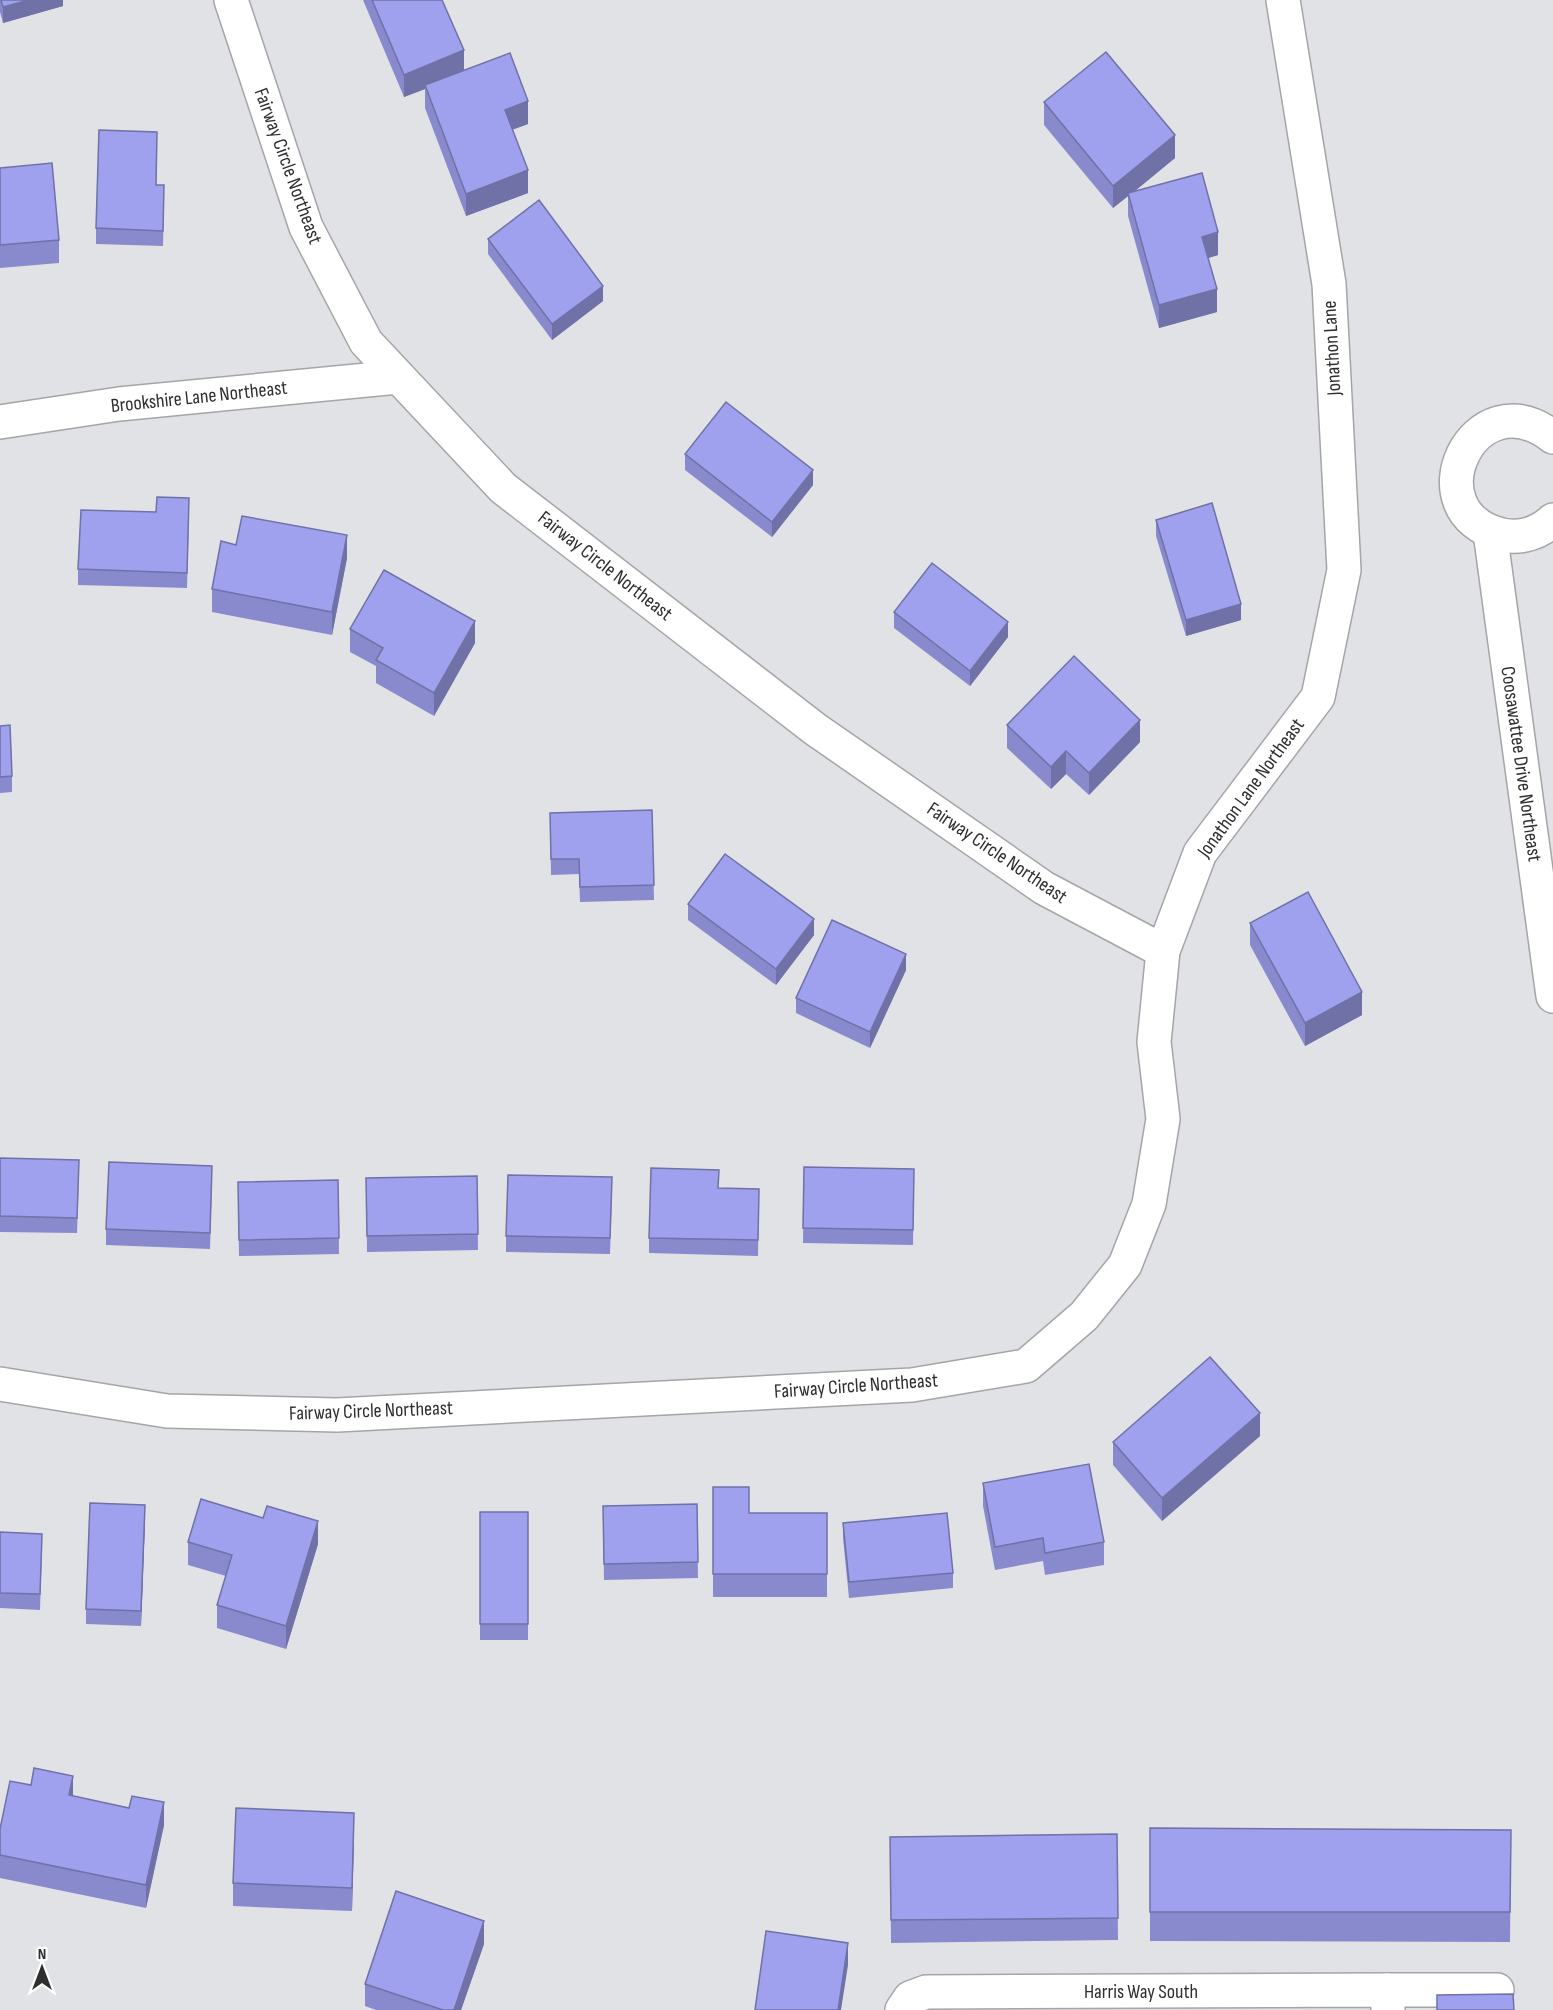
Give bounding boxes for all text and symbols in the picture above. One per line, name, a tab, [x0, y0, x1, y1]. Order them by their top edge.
street label: Fairway Circle Northeast	[249, 85, 327, 247]
street label: Jonathon Lane	[1318, 300, 1347, 397]
street label: Brookshire Lane Northeast	[110, 376, 288, 418]
street label: Fairway Circle Northeast	[533, 506, 677, 626]
street label: Coosawattee Drive Northeast	[1495, 665, 1547, 863]
street label: Jonathon Lane Northeast	[1192, 714, 1310, 863]
street label: Fairway Circle Northeast	[922, 797, 1072, 909]
street label: Fairway Circle Northeast	[773, 1368, 939, 1404]
street label: Fairway Circle Northeast	[289, 1396, 453, 1426]
north arrow	[12, 1938, 72, 1998]
text: N	[38, 1945, 46, 1964]
street label: Harris Way South	[1084, 1980, 1198, 2004]

